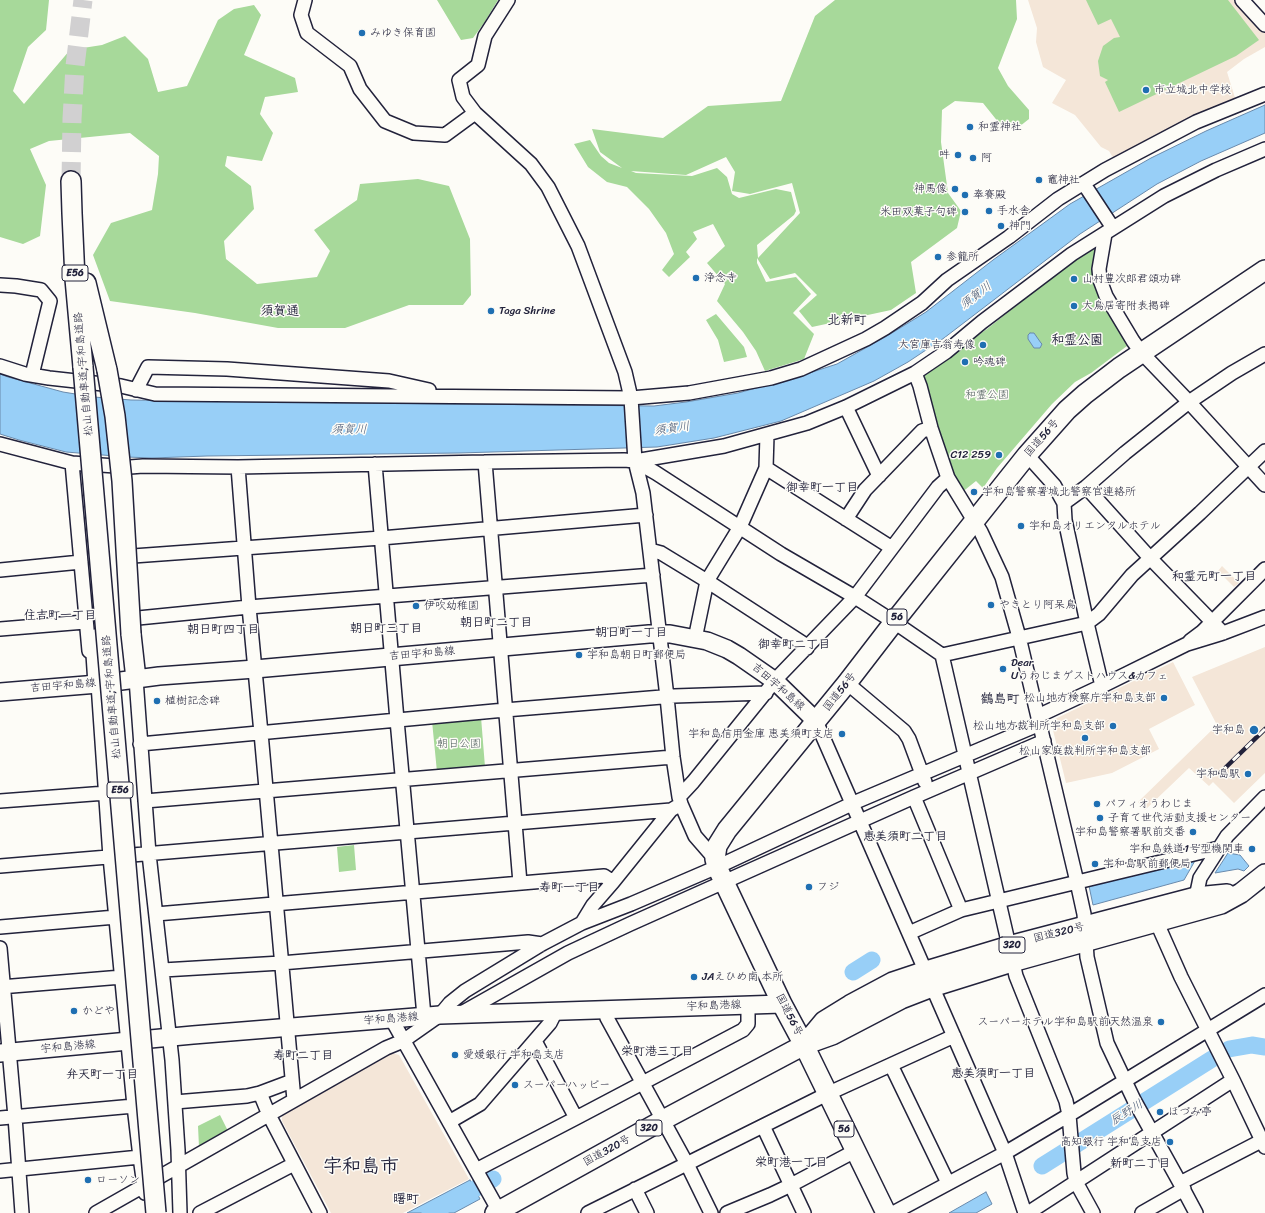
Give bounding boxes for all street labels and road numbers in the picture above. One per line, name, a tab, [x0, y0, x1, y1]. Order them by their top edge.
road number: E56	[62, 265, 88, 281]
street label: 松山自動車道;宇和島道路	[72, 312, 96, 436]
street label: 国道56号	[1022, 416, 1062, 460]
road number: 56	[887, 609, 907, 625]
street label: 松山自動車道;宇和島道路	[100, 635, 124, 759]
street label: 吉田宇和島線	[389, 645, 455, 663]
street label: 吉田宇和島線	[749, 660, 807, 714]
street label: 国道56号	[821, 670, 859, 714]
street label: 吉田宇和島線	[30, 677, 96, 695]
road number: E56	[107, 782, 133, 798]
street label: 国道320号	[1032, 920, 1086, 946]
road number: 320	[999, 937, 1025, 953]
street label: 国道56号	[773, 992, 805, 1038]
street label: 宇和島港線	[686, 998, 742, 1014]
street label: 宇和島港線	[363, 1010, 419, 1028]
street label: 宇和島港線	[40, 1038, 96, 1056]
road number: 320	[636, 1120, 662, 1136]
road number: 56	[834, 1121, 854, 1137]
street label: 国道320号	[581, 1133, 633, 1169]

